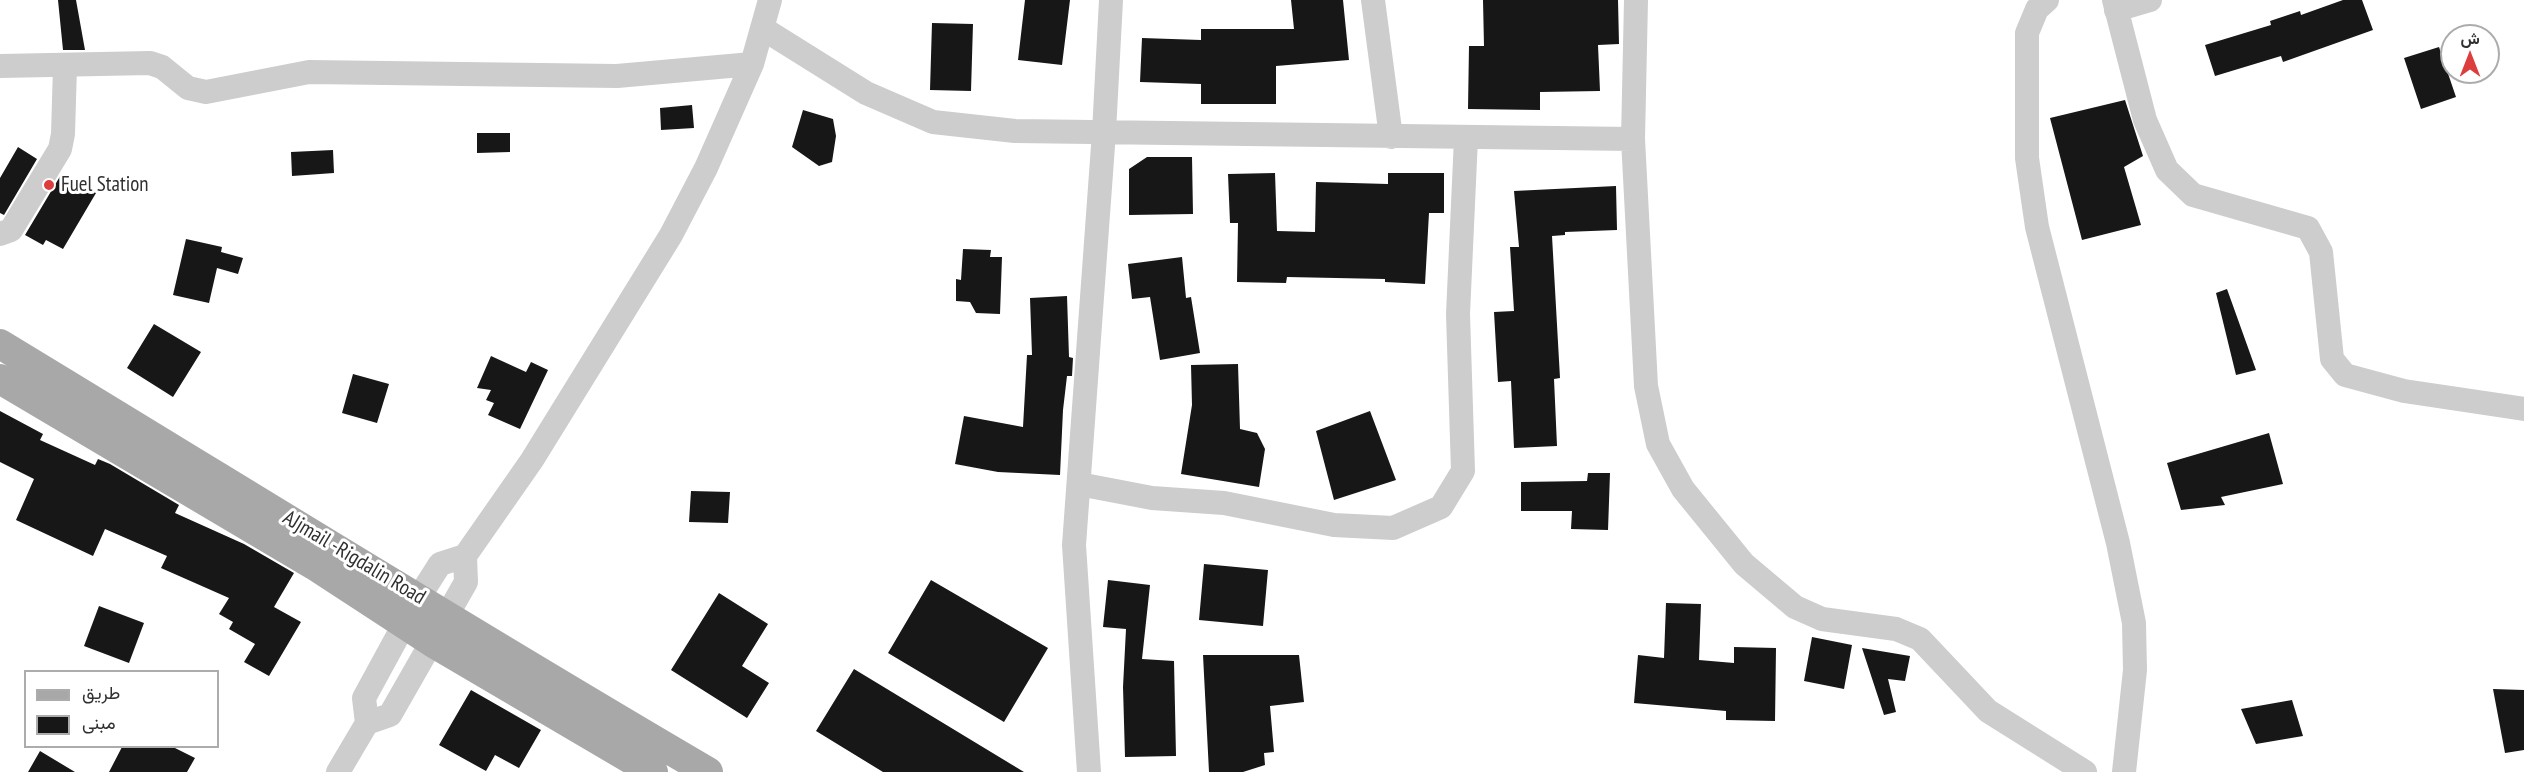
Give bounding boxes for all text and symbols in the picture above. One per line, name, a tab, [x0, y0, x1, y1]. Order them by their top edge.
north arrow	[2440, 24, 2500, 84]
text: ش	[2460, 28, 2480, 48]
place label: Fuel Station	[61, 172, 149, 198]
marker: Fuel Station	[42, 178, 56, 192]
street label: AJjmail -Rigdalin Road	[278, 506, 430, 610]
legend	[24, 670, 219, 748]
text: طريق	[82, 681, 120, 704]
text: مبنى	[82, 711, 116, 734]

